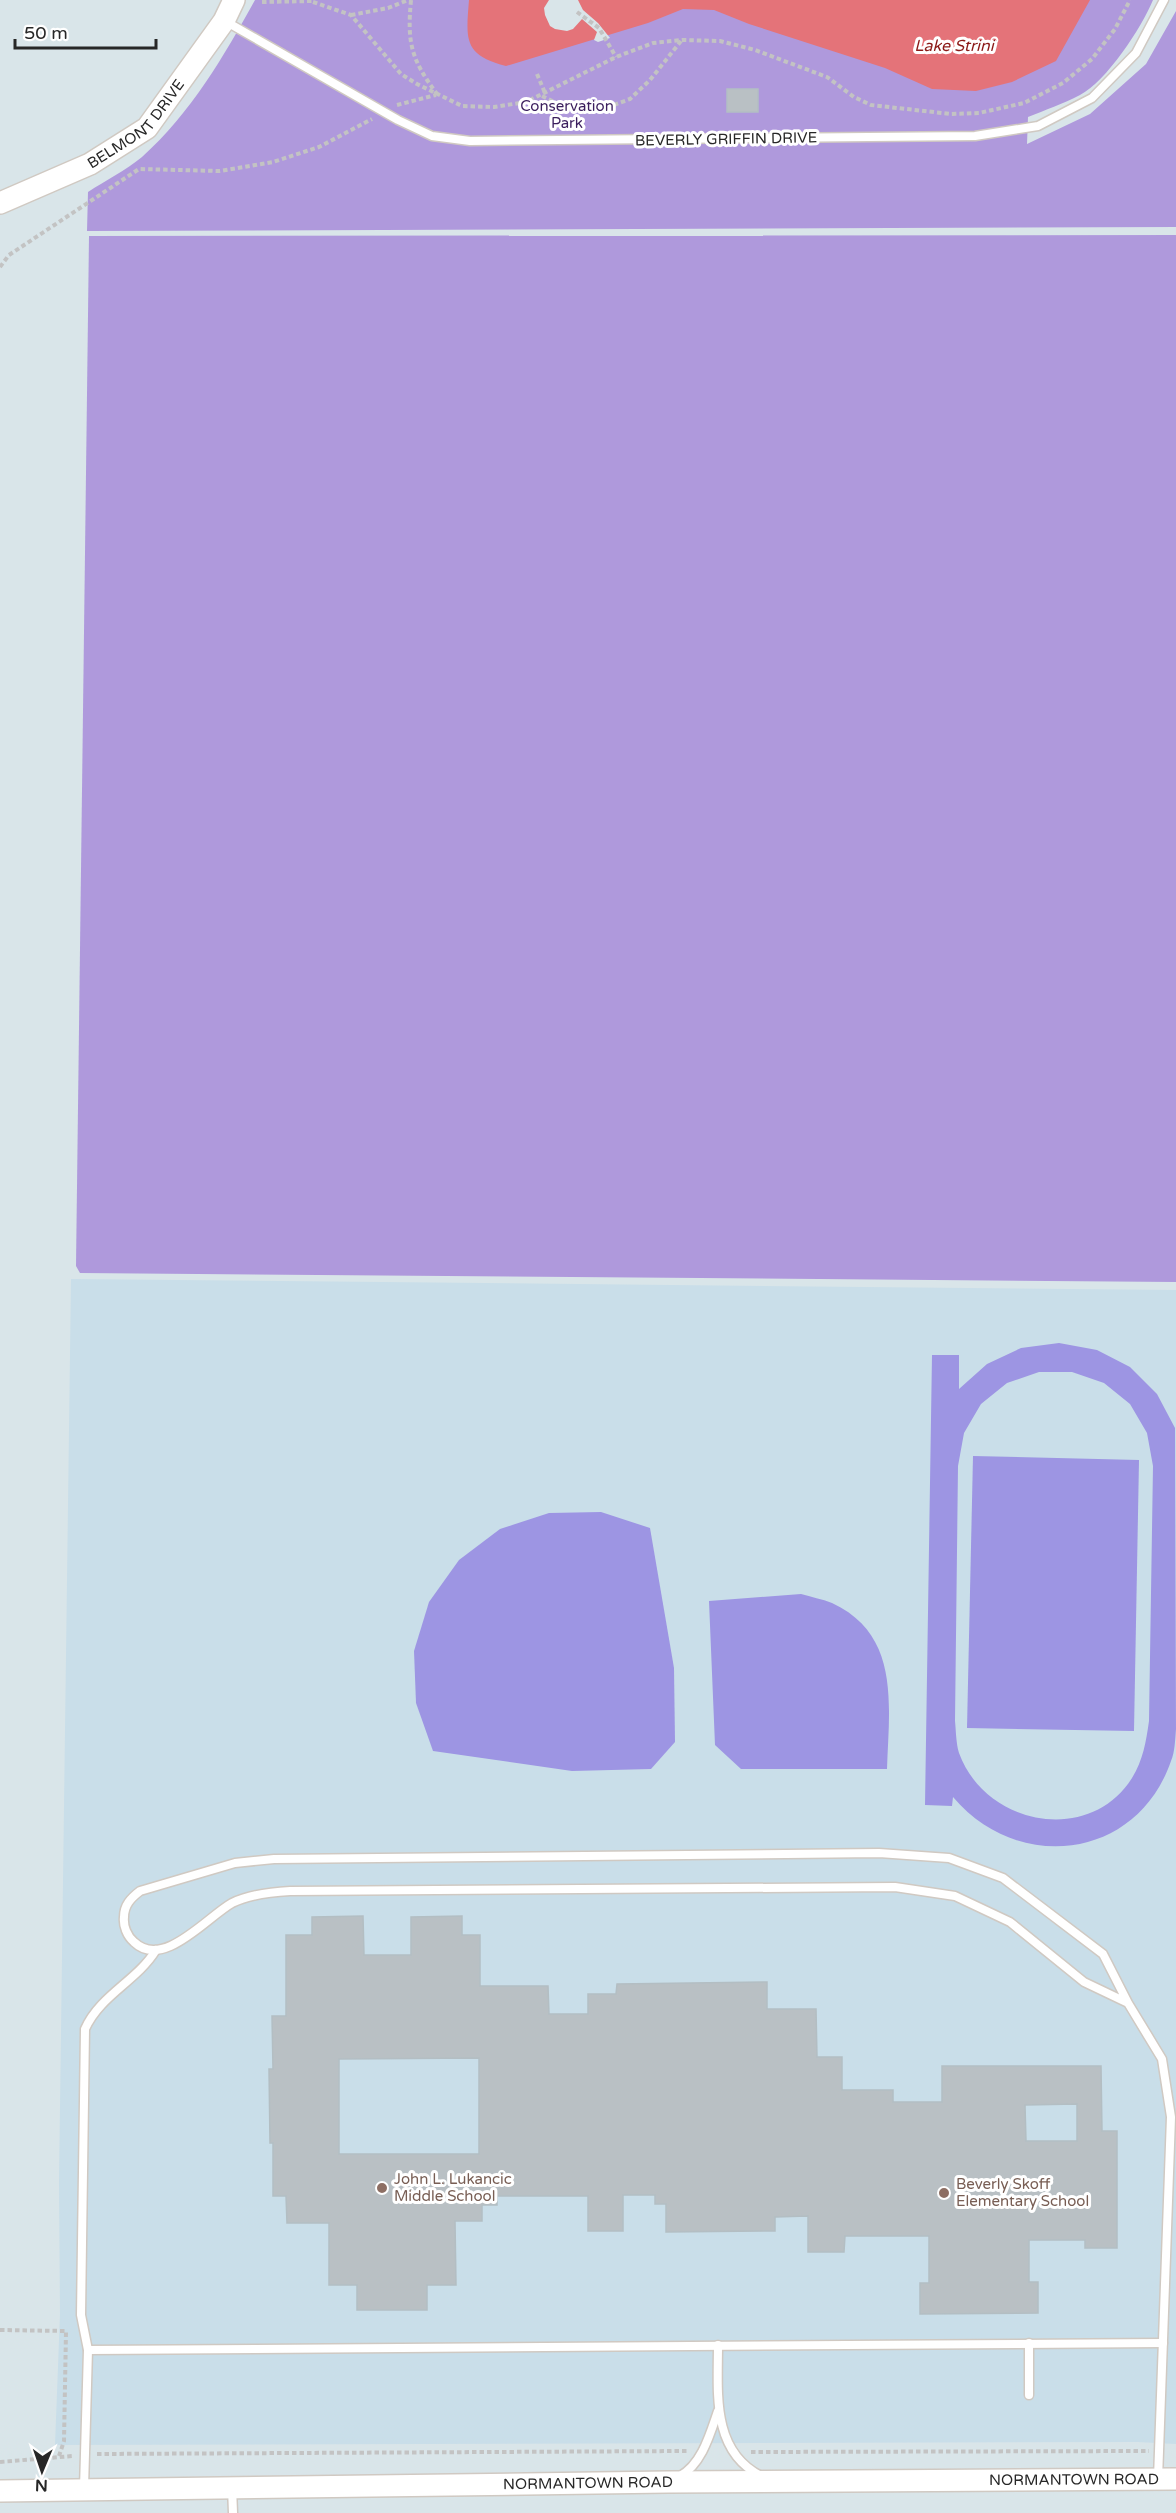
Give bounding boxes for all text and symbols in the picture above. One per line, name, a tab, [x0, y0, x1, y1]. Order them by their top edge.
scale bar	[15, 12, 156, 50]
text: 50 m	[24, 22, 68, 44]
water label: Lake Strini	[914, 36, 996, 56]
street label: BELMONT DRIVE	[84, 76, 188, 172]
park label: Conservation Park	[520, 97, 614, 132]
street label: BEVERLY GRIFFIN DRIVE	[635, 128, 817, 150]
place label: John L. Lukancic Middle School	[394, 2170, 512, 2205]
place label: Beverly Skoff Elementary School	[956, 2175, 1089, 2210]
marker: John L. Lukancic Middle School	[375, 2181, 389, 2195]
marker: Beverly Skoff Elementary School	[937, 2186, 951, 2200]
north arrow	[12, 2441, 72, 2501]
street label: NORMANTOWN ROAD	[989, 2470, 1159, 2489]
street label: NORMANTOWN ROAD	[503, 2473, 673, 2493]
text: N	[35, 2475, 48, 2495]

